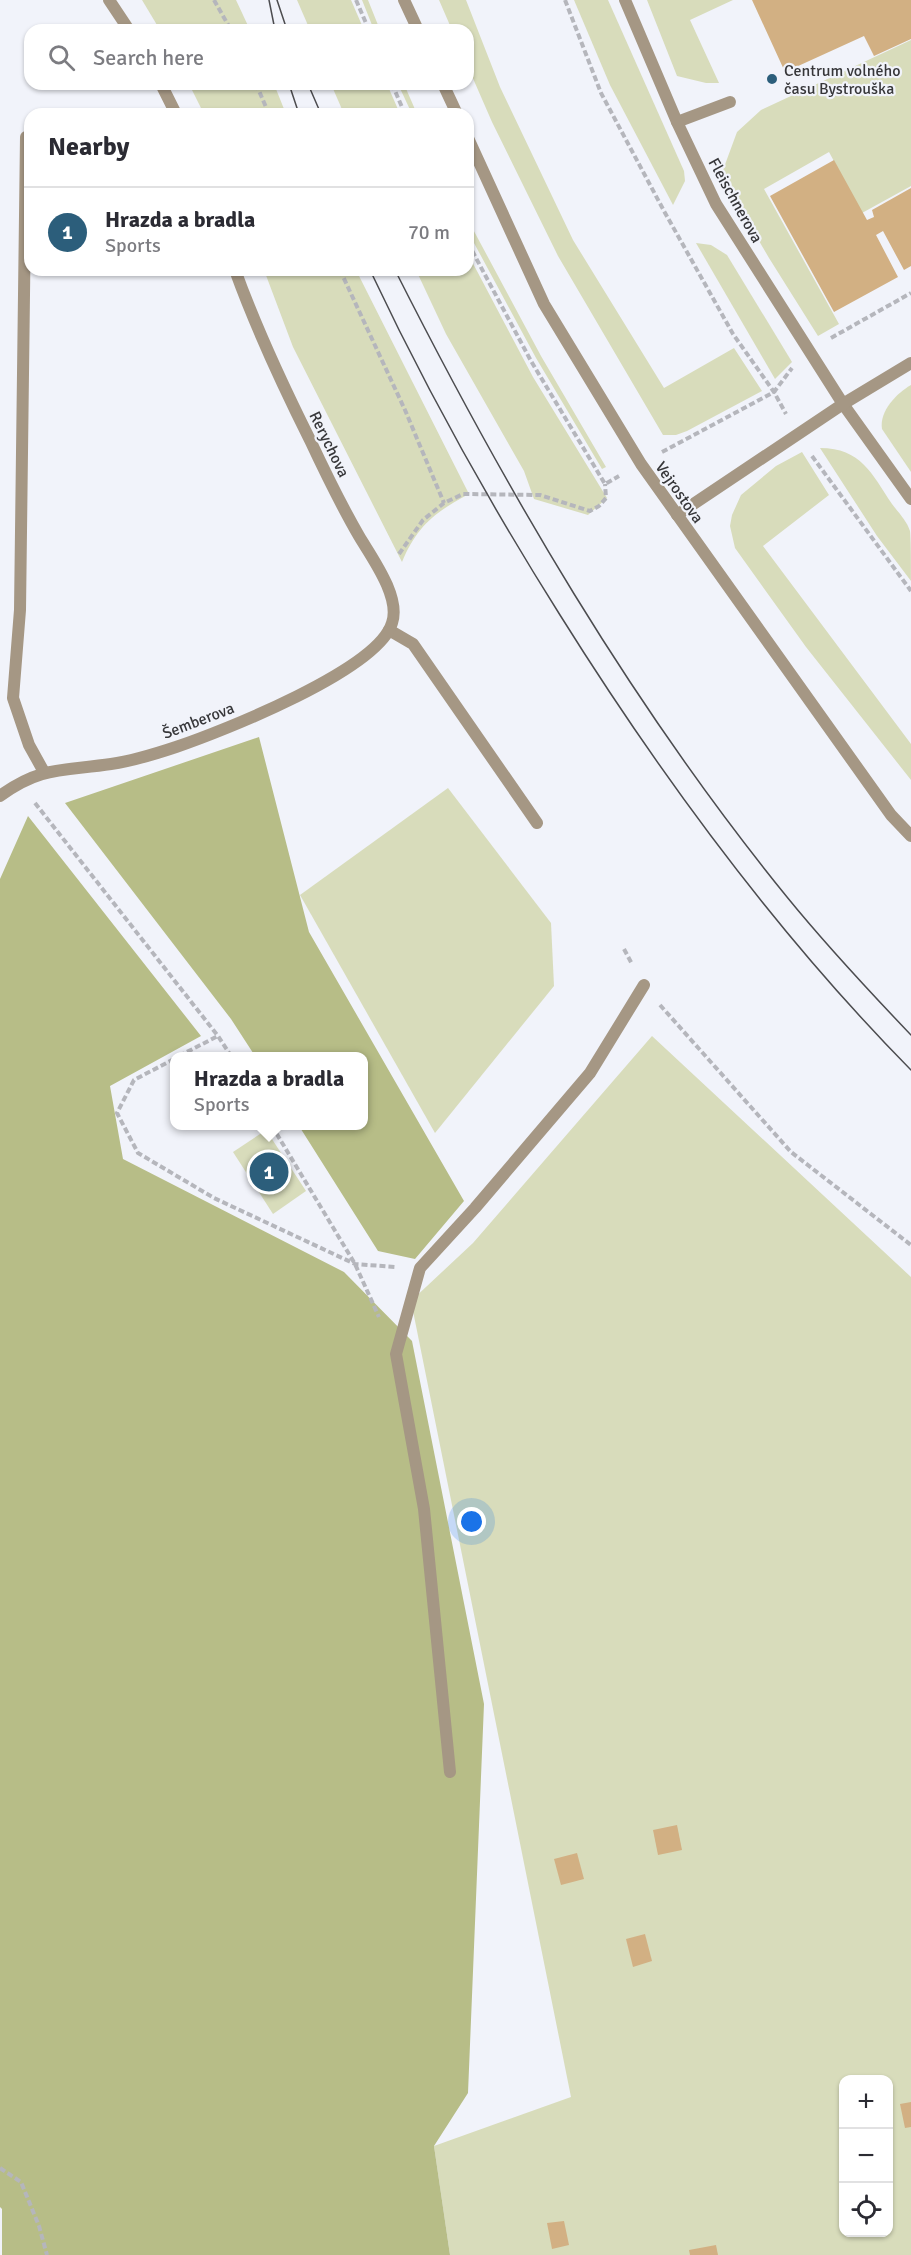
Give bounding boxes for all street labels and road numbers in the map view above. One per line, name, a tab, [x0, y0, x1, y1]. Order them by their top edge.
street label: Fleischnerova	[704, 154, 767, 247]
street label: Rerychova	[305, 408, 354, 481]
street label: Vejrostova	[651, 458, 708, 527]
street label: Šemberova	[160, 698, 237, 744]

